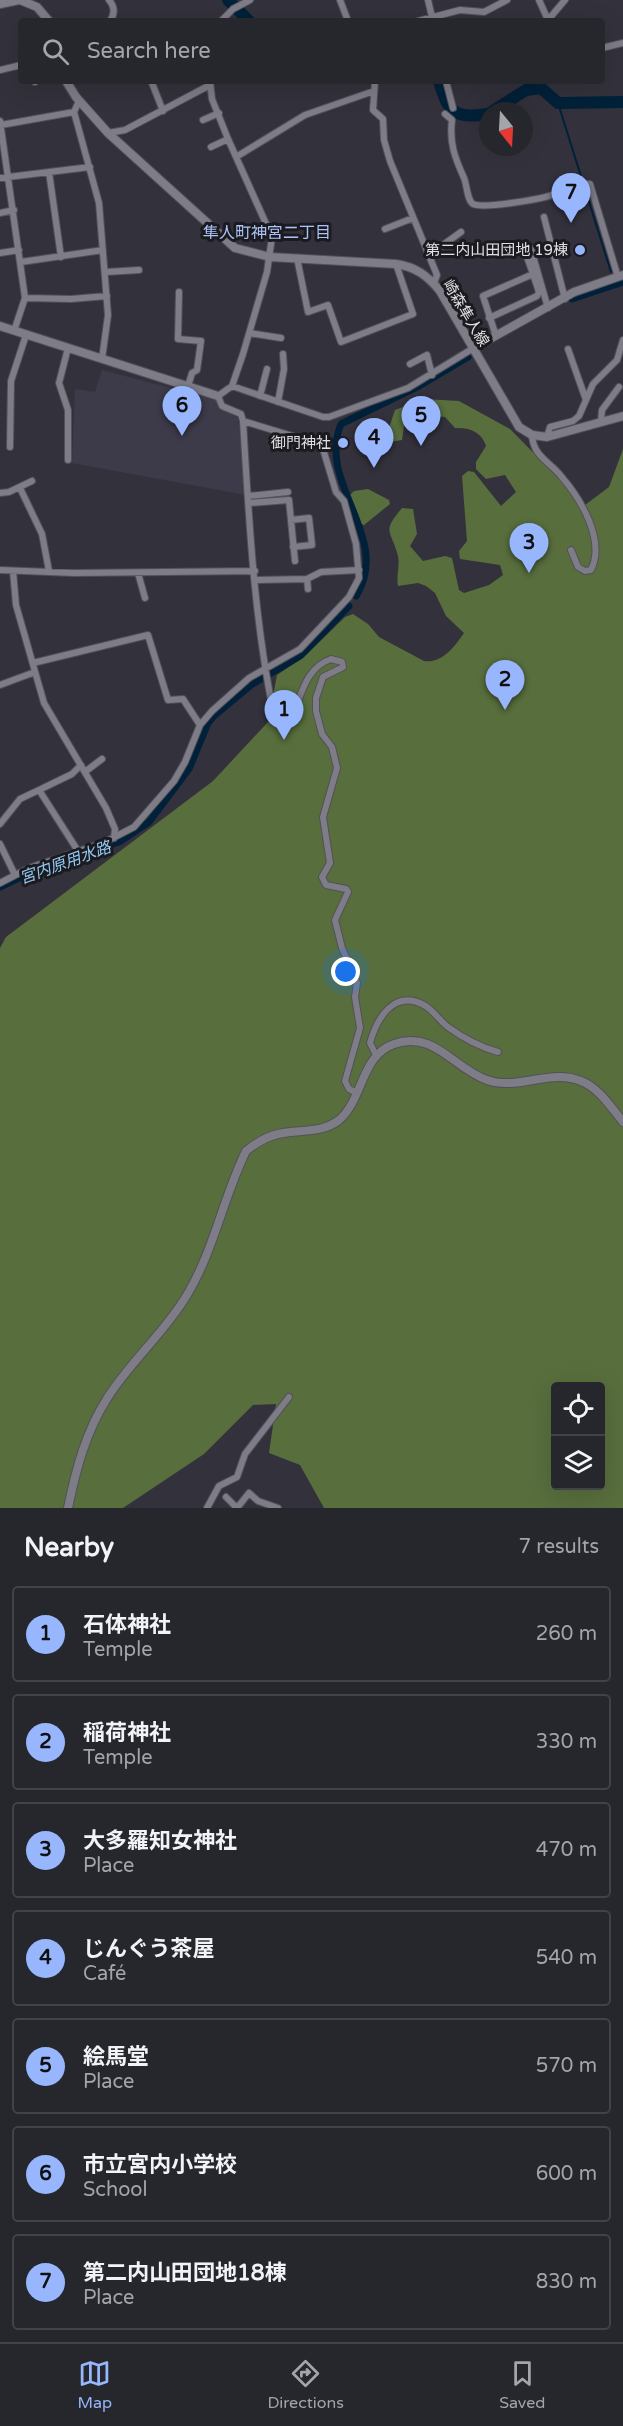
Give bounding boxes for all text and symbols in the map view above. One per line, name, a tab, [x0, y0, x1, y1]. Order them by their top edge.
search box	[18, 18, 605, 84]
icon: search	[39, 35, 72, 68]
text: Search here	[87, 38, 211, 64]
north arrow	[479, 102, 533, 156]
pin: 7	[552, 174, 590, 223]
district label: 隼人町神宮二丁目	[203, 223, 331, 243]
place label: 第二内山田団地 19棟	[425, 241, 568, 259]
marker: 第二内山田団地 19棟	[573, 243, 587, 257]
street label: 崎森隼人線	[439, 276, 493, 350]
pin: 6	[162, 386, 201, 436]
pin: 5	[402, 396, 440, 446]
pin: 4	[354, 418, 394, 468]
place label: 御門神社	[271, 434, 331, 452]
marker: 御門神社	[336, 436, 350, 450]
pin: 3	[510, 524, 548, 573]
pin: 2	[486, 660, 524, 710]
pin: 1	[264, 690, 304, 740]
water label: 宮内原用水路	[17, 836, 116, 889]
your location	[331, 957, 360, 986]
map controls	[551, 1382, 605, 1490]
button: locate	[551, 1382, 605, 1436]
button: layers	[551, 1436, 605, 1490]
text: Nearby	[24, 1532, 114, 1563]
text: 7 results	[519, 1535, 599, 1559]
text: 石体神社	[83, 1612, 171, 1638]
text: 1	[39, 1622, 52, 1646]
text: 260 m	[536, 1622, 597, 1646]
text: Temple	[83, 1638, 153, 1662]
text: 稲荷神社	[83, 1720, 171, 1746]
text: 2	[39, 1730, 52, 1754]
text: 330 m	[536, 1730, 597, 1754]
text: Temple	[83, 1746, 153, 1770]
text: 大多羅知女神社	[83, 1828, 237, 1854]
text: 3	[39, 1838, 52, 1862]
text: 470 m	[536, 1838, 597, 1862]
text: Place	[83, 1854, 134, 1878]
text: じんぐう茶屋	[83, 1936, 215, 1962]
text: 4	[39, 1946, 52, 1970]
text: 540 m	[536, 1946, 597, 1970]
text: Café	[83, 1962, 126, 1986]
text: 絵馬堂	[83, 2044, 149, 2070]
text: 5	[39, 2054, 52, 2078]
text: 570 m	[536, 2054, 597, 2078]
text: Place	[83, 2070, 134, 2094]
text: 市立宮内小学校	[83, 2152, 237, 2178]
text: 6	[39, 2162, 52, 2186]
text: 600 m	[536, 2162, 597, 2186]
text: School	[83, 2178, 147, 2202]
text: 第二内山田団地18棟	[83, 2260, 287, 2286]
text: 7	[39, 2270, 52, 2294]
text: 830 m	[536, 2270, 597, 2294]
text: Place	[83, 2286, 134, 2310]
tab: Map	[78, 2357, 112, 2413]
tab: Directions	[267, 2357, 344, 2413]
tab: Saved	[499, 2357, 545, 2413]

